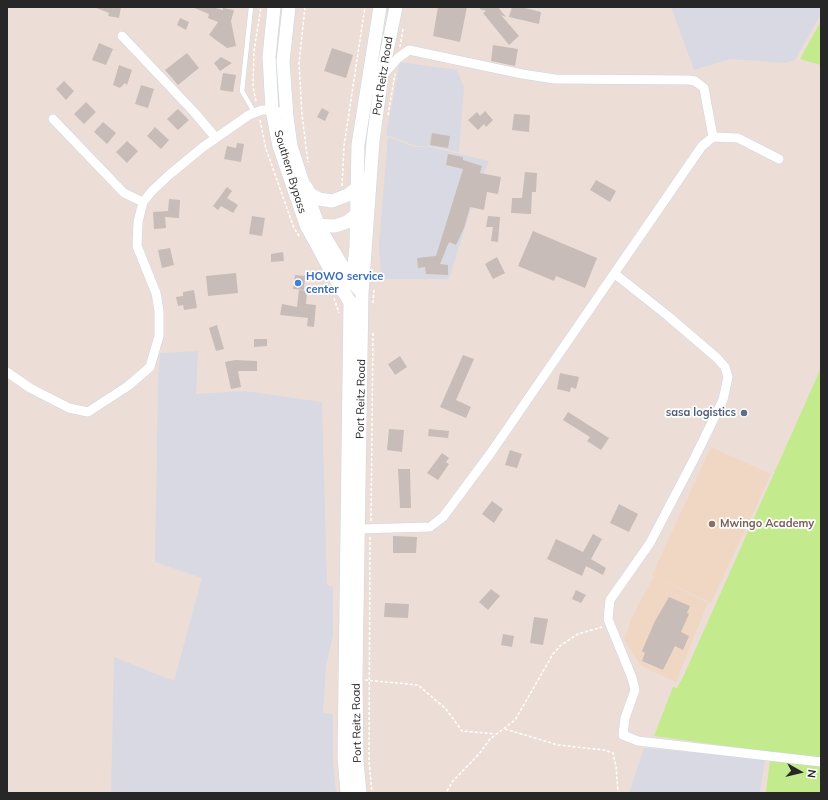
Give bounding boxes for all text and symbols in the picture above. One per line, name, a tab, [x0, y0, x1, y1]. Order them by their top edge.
street label: Port Reitz Road	[370, 36, 396, 116]
street label: Southern Bypass	[271, 129, 309, 215]
place label: HOWO service center	[306, 270, 383, 296]
marker: HOWO service center	[293, 278, 303, 288]
street label: Port Reitz Road	[354, 359, 368, 439]
place label: sasa logistics	[666, 406, 736, 420]
marker: sasa logistics	[739, 408, 749, 418]
place label: Mwingo Academy	[720, 517, 814, 531]
marker: Mwingo Academy	[707, 519, 717, 529]
street label: Port Reitz Road	[350, 683, 364, 763]
north arrow	[780, 752, 820, 792]
text: N	[804, 769, 819, 779]

